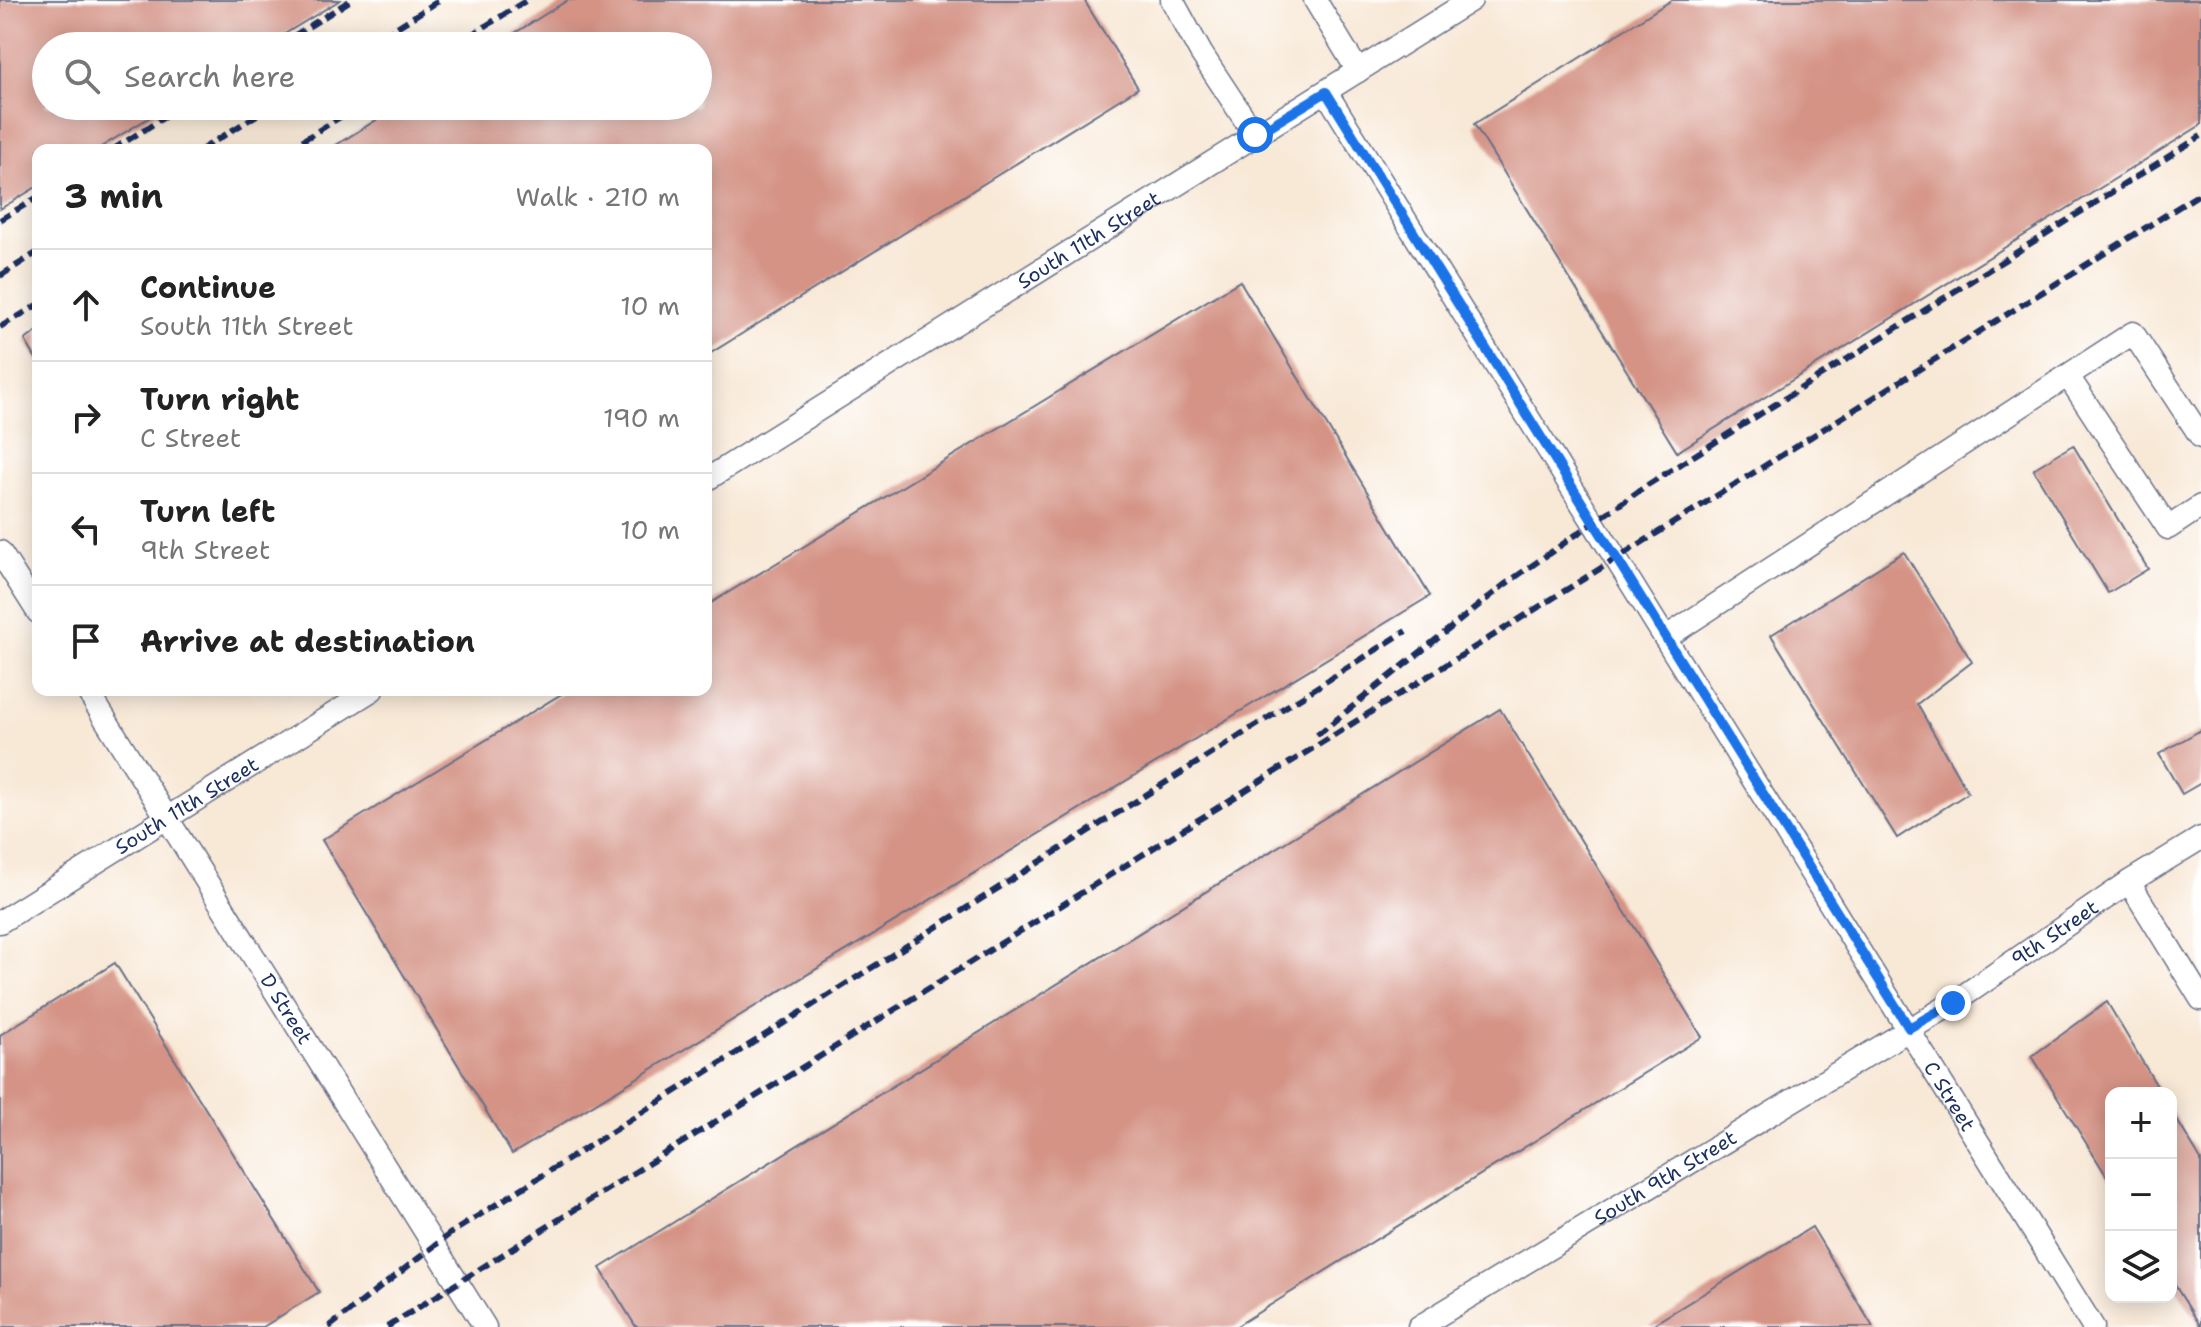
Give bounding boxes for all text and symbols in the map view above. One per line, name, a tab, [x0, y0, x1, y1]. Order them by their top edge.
search box	[32, 32, 712, 120]
icon: search	[60, 54, 104, 98]
text: Search here	[124, 56, 295, 97]
route start	[1237, 117, 1273, 153]
text: 3 min	[64, 173, 163, 219]
text: Walk · 210 m	[516, 179, 680, 214]
street label: South 11th Street	[1012, 185, 1165, 294]
text: Continue	[140, 267, 276, 308]
icon: ahead	[64, 283, 108, 327]
text: 10 m	[620, 288, 680, 323]
text: South 11th Street	[140, 308, 354, 343]
text: Turn right	[140, 379, 299, 420]
icon: right	[64, 395, 108, 439]
text: 190 m	[603, 400, 680, 435]
text: C Street	[140, 420, 241, 455]
text: Turn left	[140, 491, 275, 532]
icon: left	[64, 507, 108, 551]
text: 10 m	[620, 512, 680, 547]
text: 9th Street	[140, 532, 270, 567]
icon: arrive	[64, 619, 108, 663]
text: Arrive at destination	[140, 621, 475, 662]
street label: South 11th Street	[110, 751, 263, 860]
street label: 9th Street	[2006, 894, 2103, 972]
street label: D Street	[254, 969, 318, 1049]
route end	[1935, 985, 1971, 1021]
street label: C Street	[1918, 1056, 1981, 1136]
map controls	[2105, 1087, 2177, 1303]
button: +	[2105, 1087, 2177, 1159]
street label: South 9th Street	[1589, 1124, 1741, 1231]
button: −	[2105, 1159, 2177, 1231]
button: layers	[2105, 1231, 2177, 1303]

